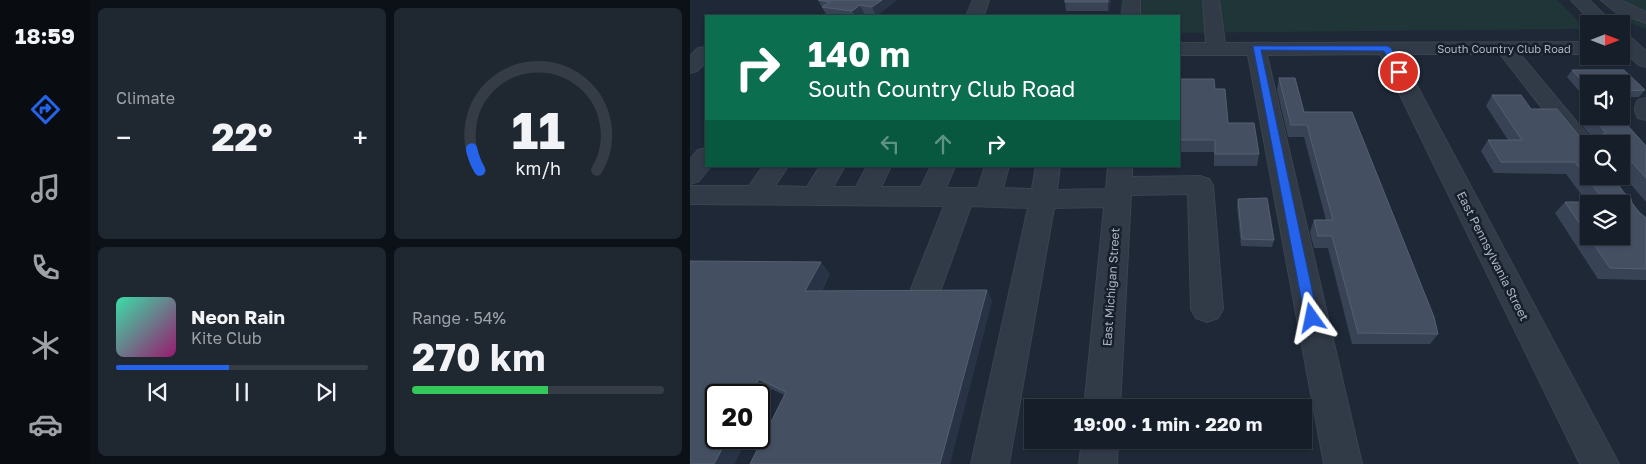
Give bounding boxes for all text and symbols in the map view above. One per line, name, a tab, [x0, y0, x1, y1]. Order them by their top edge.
north arrow	[1580, 15, 1630, 65]
map controls	[1580, 15, 1630, 245]
text: 18:59	[15, 22, 75, 49]
text: 140 m	[808, 33, 910, 75]
icon: right	[725, 35, 790, 100]
street label: South Country Club Road	[1437, 42, 1571, 55]
pin	[1378, 51, 1420, 93]
icon: arrive	[1385, 58, 1413, 86]
text: South Country Club Road	[808, 75, 1075, 102]
button: sound	[1580, 75, 1630, 125]
text: Climate	[116, 88, 175, 108]
icon: directions	[28, 92, 63, 127]
text: 11	[511, 98, 565, 160]
text: 22°	[211, 114, 273, 159]
text: −	[116, 121, 131, 154]
text: +	[353, 121, 368, 154]
icon: left	[876, 130, 904, 158]
icon: ahead	[929, 130, 957, 158]
icon: right	[982, 130, 1010, 158]
button: search	[1580, 135, 1630, 185]
text: km/h	[515, 157, 561, 179]
icon: music	[28, 171, 63, 206]
street label: East Pennsylvania Street	[1454, 189, 1532, 323]
button: layers	[1580, 195, 1630, 245]
street label: East Michigan Street	[1099, 227, 1123, 347]
icon: phone	[28, 250, 63, 285]
position arrow	[1285, 291, 1337, 343]
text: Neon Rain	[191, 305, 285, 328]
text: Range · 54%	[412, 308, 506, 328]
icon: climate	[28, 328, 63, 363]
text: Kite Club	[191, 328, 262, 348]
text: 270 km	[412, 334, 545, 379]
icon: previous	[144, 378, 172, 406]
icon: pause	[228, 378, 256, 406]
icon: next	[312, 378, 340, 406]
speed limit sign: 20	[705, 384, 770, 449]
icon: car	[28, 407, 63, 442]
text: 19:00 · 1 min · 220 m	[1074, 412, 1262, 435]

